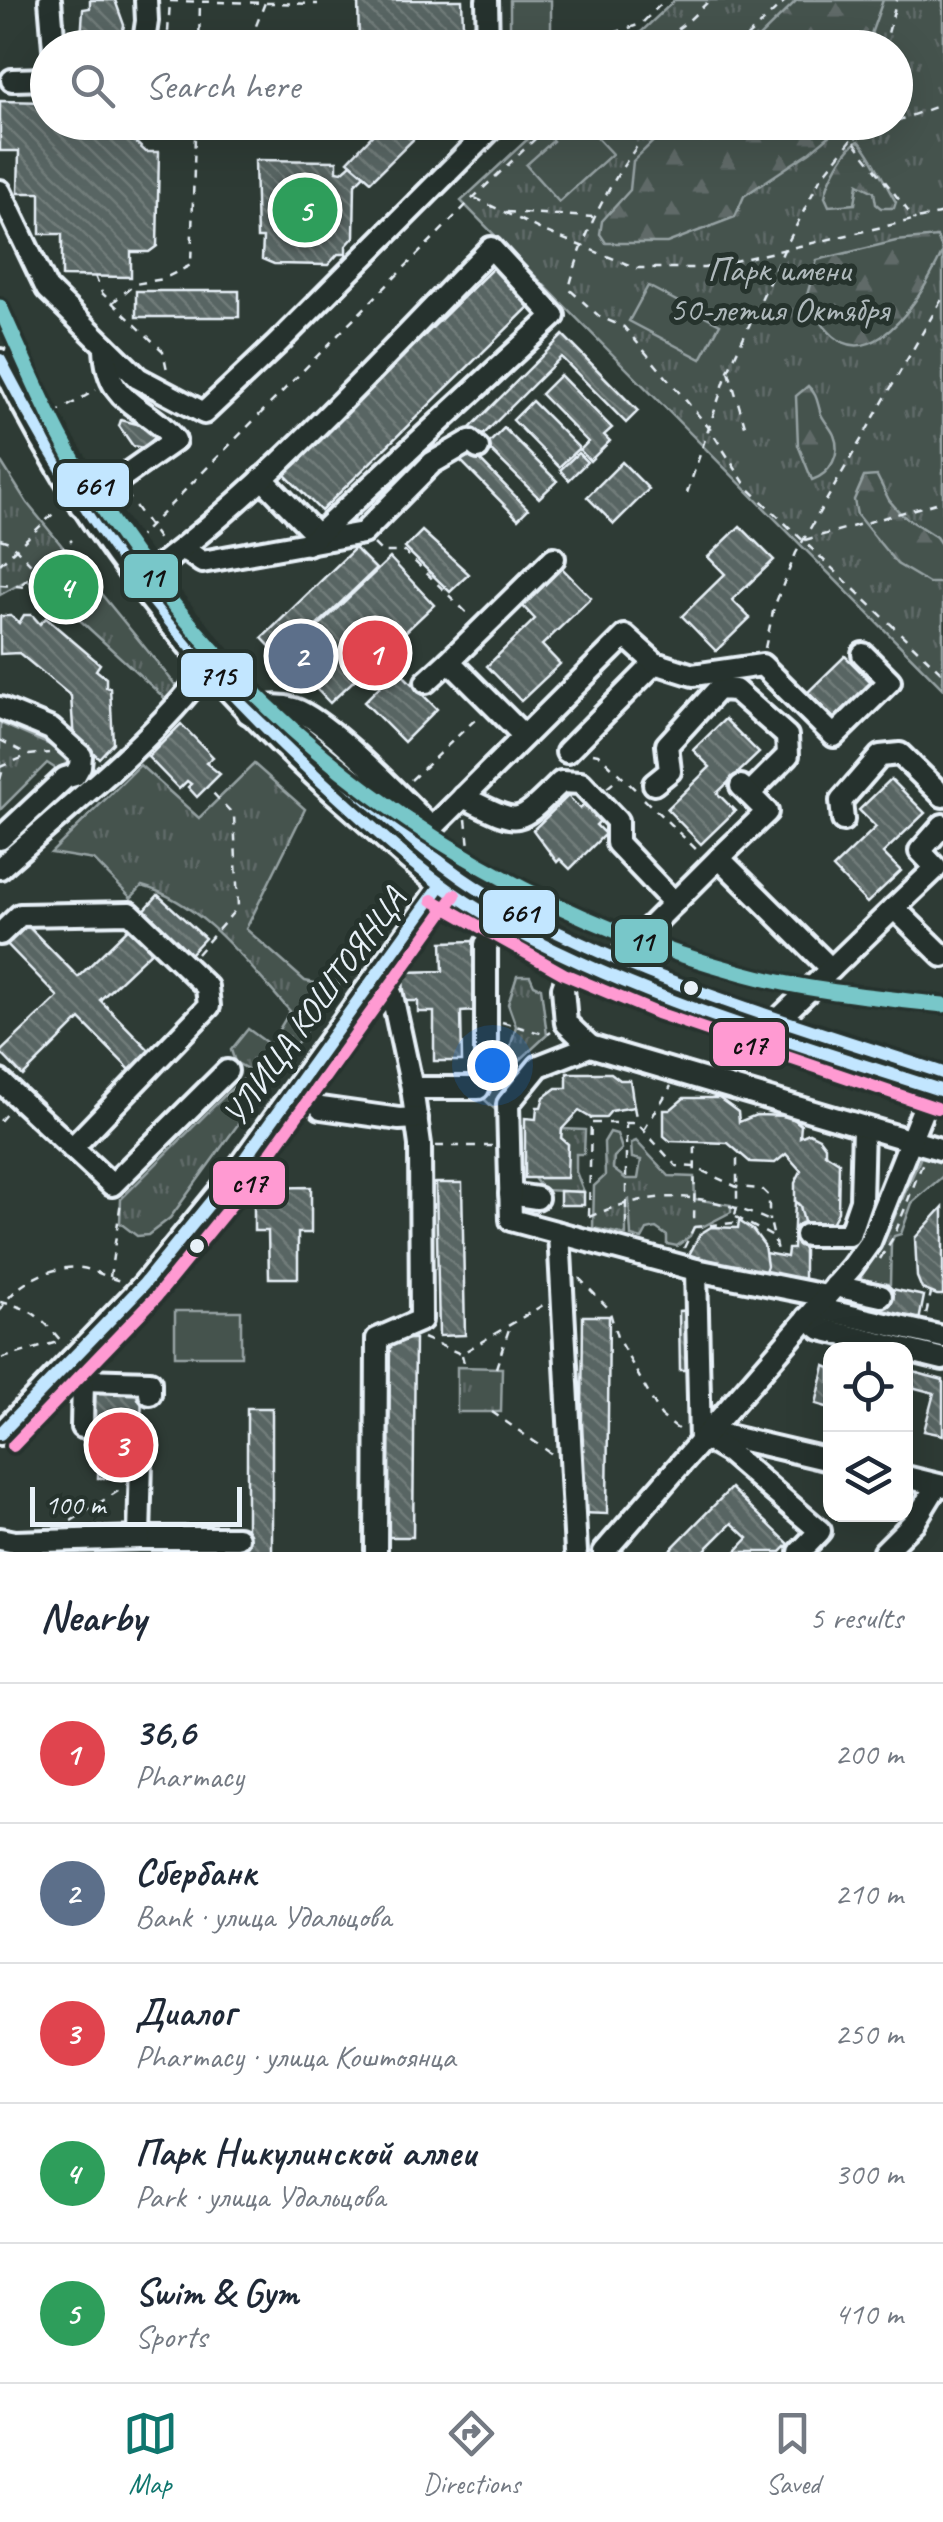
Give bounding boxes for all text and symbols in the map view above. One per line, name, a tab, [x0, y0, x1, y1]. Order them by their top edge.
search box	[30, 30, 913, 140]
icon: search	[65, 58, 120, 113]
text: Search here	[145, 62, 300, 109]
pin: 5	[272, 172, 338, 248]
park label: Парк имени 50-летия Октября	[669, 247, 891, 332]
line badge: 661	[55, 461, 131, 509]
text: 661	[74, 468, 116, 503]
pin: 4	[34, 550, 98, 624]
line badge: 11	[122, 552, 180, 600]
text: 11	[138, 559, 167, 594]
pin: 1	[342, 616, 408, 690]
pin: 2	[268, 618, 334, 694]
line badge: 715	[179, 651, 255, 699]
text: 715	[198, 658, 238, 693]
street label: УЛИЦА КОШТОЯНЦА	[212, 878, 417, 1135]
line badge: 661	[481, 888, 557, 936]
text: 661	[500, 895, 542, 930]
line badge: 11	[613, 917, 670, 965]
text: 11	[628, 923, 657, 958]
unlabelled marker	[681, 978, 701, 998]
line badge: с17	[711, 1020, 787, 1068]
text: с17	[731, 1027, 769, 1062]
your location	[467, 1040, 518, 1091]
line badge: с17	[211, 1159, 287, 1207]
text: с17	[231, 1165, 269, 1200]
unlabelled marker	[187, 1236, 207, 1256]
map controls	[823, 1342, 913, 1522]
button: locate	[823, 1342, 913, 1432]
pin: 3	[88, 1408, 154, 1482]
button: layers	[823, 1432, 913, 1522]
scale bar	[30, 1482, 242, 1526]
text: 100 m	[45, 1487, 105, 1522]
text: Nearby	[40, 1591, 146, 1644]
text: 5 results	[809, 1597, 903, 1638]
text: 36,6	[135, 1709, 195, 1756]
text: 1	[65, 1733, 80, 1774]
text: 200 m	[834, 1733, 903, 1774]
text: Pharmacy	[135, 1756, 244, 1797]
text: Сбербанк	[135, 1849, 256, 1896]
text: 2	[65, 1873, 80, 1914]
text: 210 m	[834, 1873, 903, 1914]
text: Bank · улица Удальцова	[135, 1896, 391, 1937]
text: Диалог	[135, 1989, 236, 2036]
text: 3	[65, 2013, 80, 2054]
text: 250 m	[834, 2013, 903, 2054]
text: Pharmacy · улица Коштоянца	[135, 2036, 455, 2077]
text: Парк Никулинской аллеи	[135, 2129, 476, 2176]
text: 4	[65, 2153, 80, 2194]
text: 300 m	[834, 2153, 903, 2194]
text: Park · улица Удальцова	[135, 2176, 385, 2217]
text: Swim & Gym	[135, 2269, 298, 2316]
text: 5	[66, 2293, 79, 2334]
text: 410 m	[834, 2293, 903, 2334]
text: Sports	[135, 2316, 207, 2357]
tab: Map	[123, 2406, 178, 2501]
tab: Directions	[423, 2406, 520, 2501]
tab: Saved	[765, 2406, 820, 2501]

